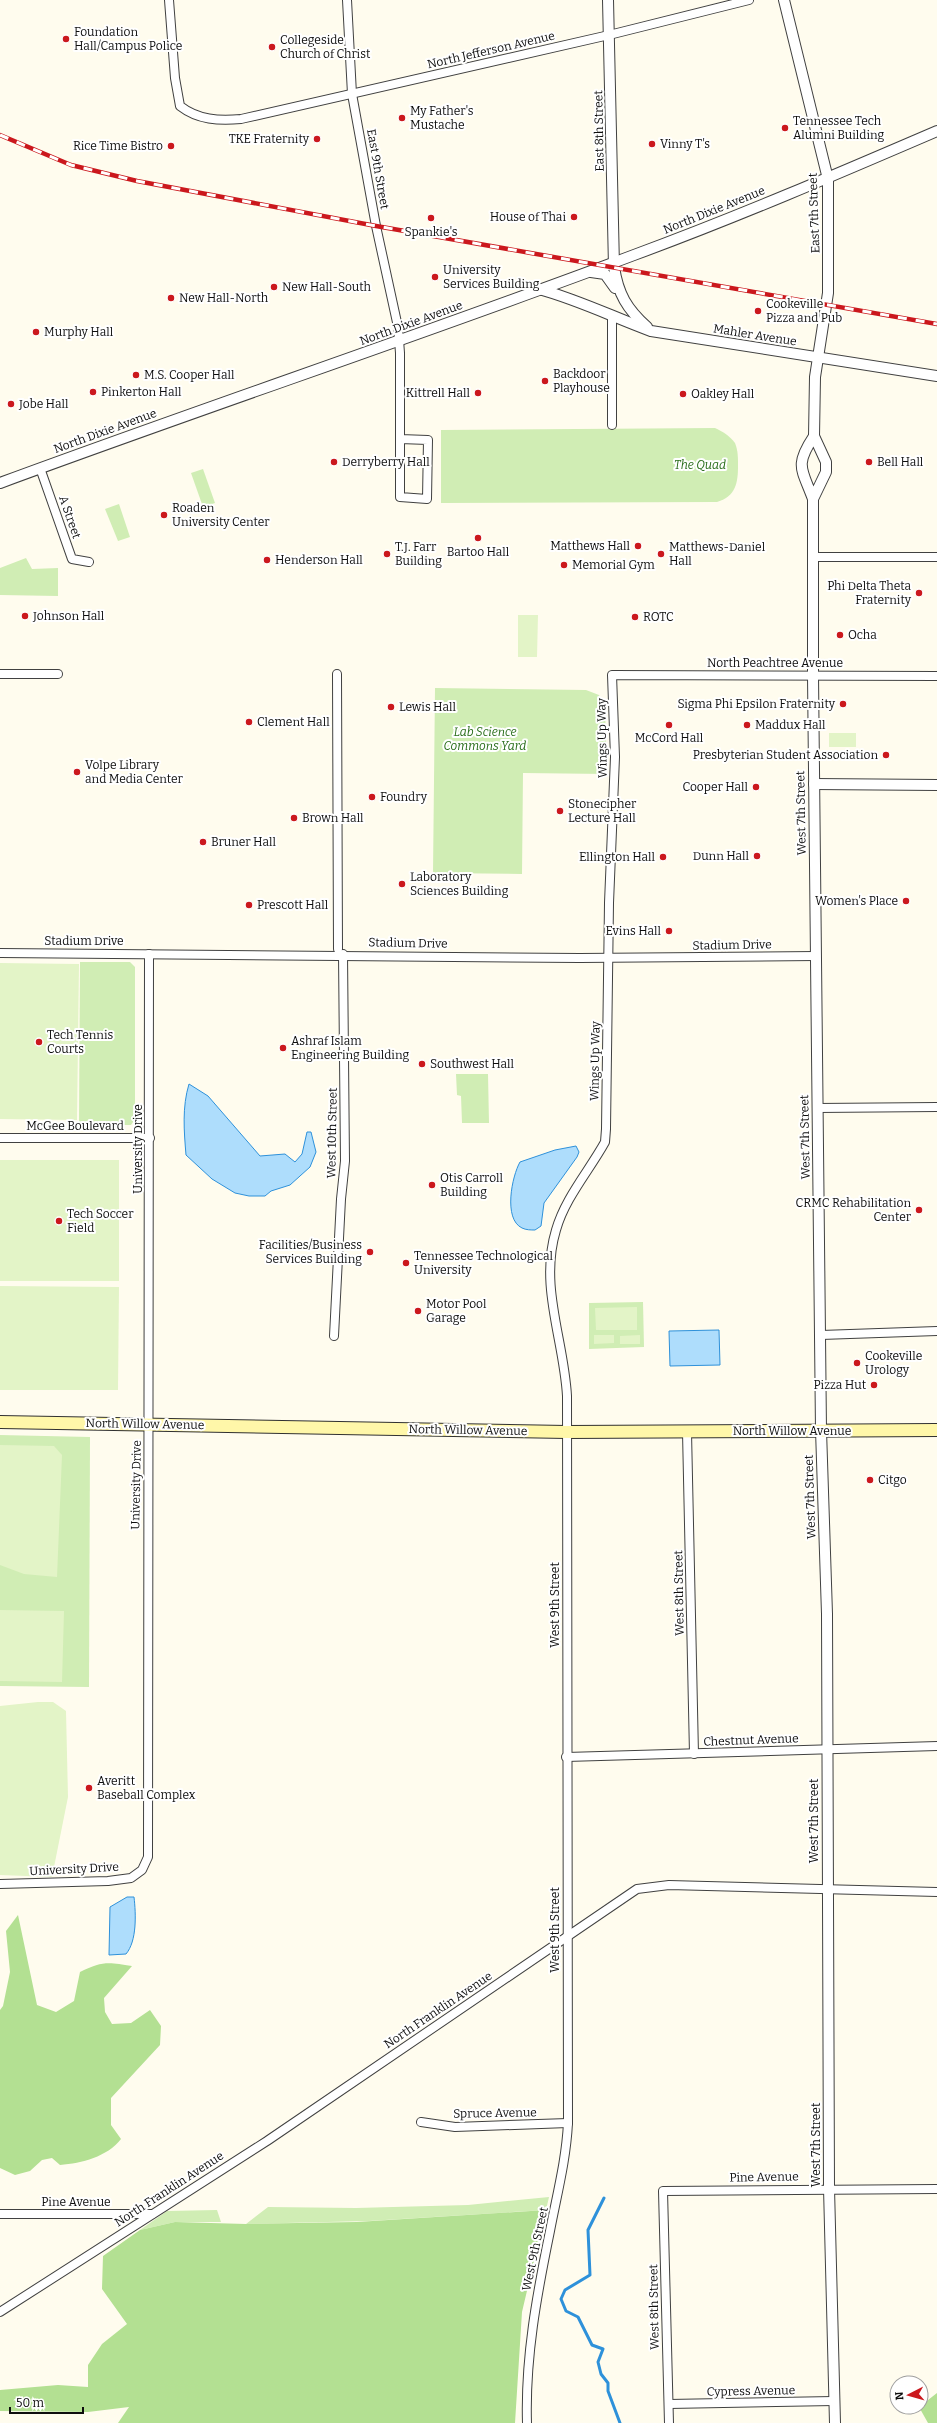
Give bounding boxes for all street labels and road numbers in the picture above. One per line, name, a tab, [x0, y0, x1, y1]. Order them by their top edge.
street label: North Jefferson Avenue	[426, 28, 556, 72]
street label: East 8th Street	[591, 90, 607, 172]
street label: East 9th Street	[364, 128, 392, 211]
street label: East 7th Street	[806, 172, 822, 253]
street label: North Dixie Avenue	[661, 183, 767, 237]
street label: North Dixie Avenue	[358, 298, 464, 348]
street label: Mahler Avenue	[712, 321, 798, 349]
street label: North Dixie Avenue	[52, 406, 158, 456]
street label: A Street	[56, 494, 84, 541]
street label: North Peachtree Avenue	[707, 656, 843, 670]
street label: Wings Up Way	[594, 697, 610, 778]
street label: West 7th Street	[793, 770, 809, 855]
street label: Stadium Drive	[44, 934, 124, 948]
street label: Stadium Drive	[368, 935, 448, 951]
street label: Stadium Drive	[692, 937, 772, 953]
street label: Wings Up Way	[587, 1020, 603, 1101]
street label: West 10th Street	[324, 1087, 340, 1179]
street label: West 7th Street	[797, 1094, 813, 1179]
street label: University Drive	[131, 1104, 145, 1194]
street label: McGee Boulevard	[26, 1119, 124, 1133]
street label: North Willow Avenue	[86, 1416, 204, 1432]
street label: North Willow Avenue	[409, 1422, 527, 1438]
street label: North Willow Avenue	[733, 1424, 851, 1438]
street label: University Drive	[128, 1440, 144, 1530]
street label: West 7th Street	[802, 1454, 818, 1539]
street label: West 8th Street	[671, 1549, 687, 1636]
street label: West 9th Street	[548, 1562, 562, 1648]
street label: Chestnut Avenue	[703, 1731, 799, 1749]
street label: West 7th Street	[807, 1778, 821, 1863]
street label: University Drive	[29, 1860, 119, 1878]
street label: West 9th Street	[548, 1887, 562, 1973]
street label: North Franklin Avenue	[381, 1969, 495, 2051]
street label: West 7th Street	[809, 2102, 823, 2187]
street label: Spruce Avenue	[453, 2105, 537, 2121]
street label: North Franklin Avenue	[112, 2149, 226, 2229]
street label: Pine Avenue	[729, 2169, 799, 2185]
street label: Pine Avenue	[41, 2195, 111, 2209]
street label: West 9th Street	[519, 2205, 551, 2292]
street label: West 8th Street	[646, 2263, 662, 2350]
street label: Cypress Avenue	[707, 2383, 795, 2399]

